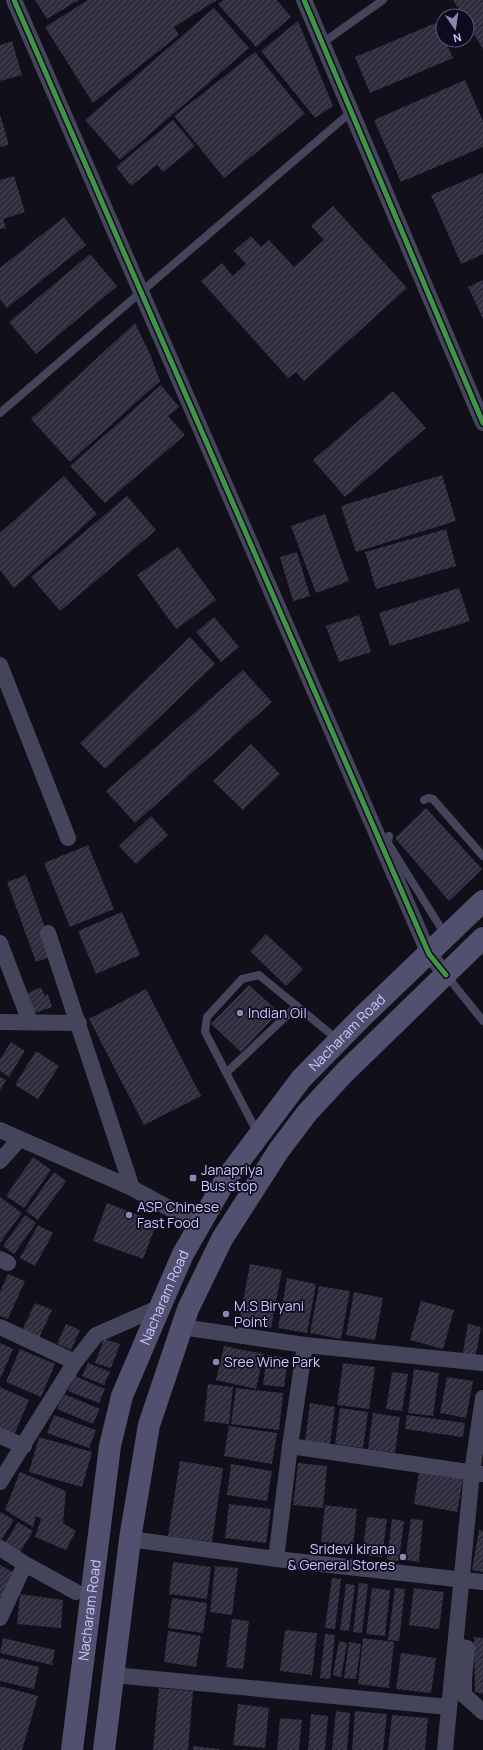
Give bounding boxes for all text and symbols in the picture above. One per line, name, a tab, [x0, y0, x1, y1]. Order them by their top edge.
north arrow	[435, 8, 475, 48]
text: N	[452, 30, 463, 46]
street label: Nacharam Road	[304, 990, 389, 1075]
place label: Indian Oil	[248, 1003, 307, 1022]
marker: Indian Oil	[235, 1008, 245, 1018]
place label: Janapriya Bus stop	[201, 1160, 263, 1195]
marker: Janapriya Bus stop	[188, 1173, 198, 1183]
place label: ASP Chinese Fast Food	[137, 1197, 219, 1232]
marker: ASP Chinese Fast Food	[124, 1210, 134, 1220]
street label: Nacharam Road	[135, 1247, 193, 1348]
place label: M.S Biryani Point	[234, 1296, 304, 1331]
marker: M.S Biryani Point	[221, 1309, 231, 1319]
place label: Sree Wine Park	[224, 1352, 321, 1371]
marker: Sree Wine Park	[211, 1357, 221, 1367]
place label: Sridevi kirana & General Stores	[287, 1539, 395, 1574]
marker: Sridevi kirana & General Stores	[398, 1552, 408, 1562]
street label: Nacharam Road	[73, 1558, 105, 1662]

